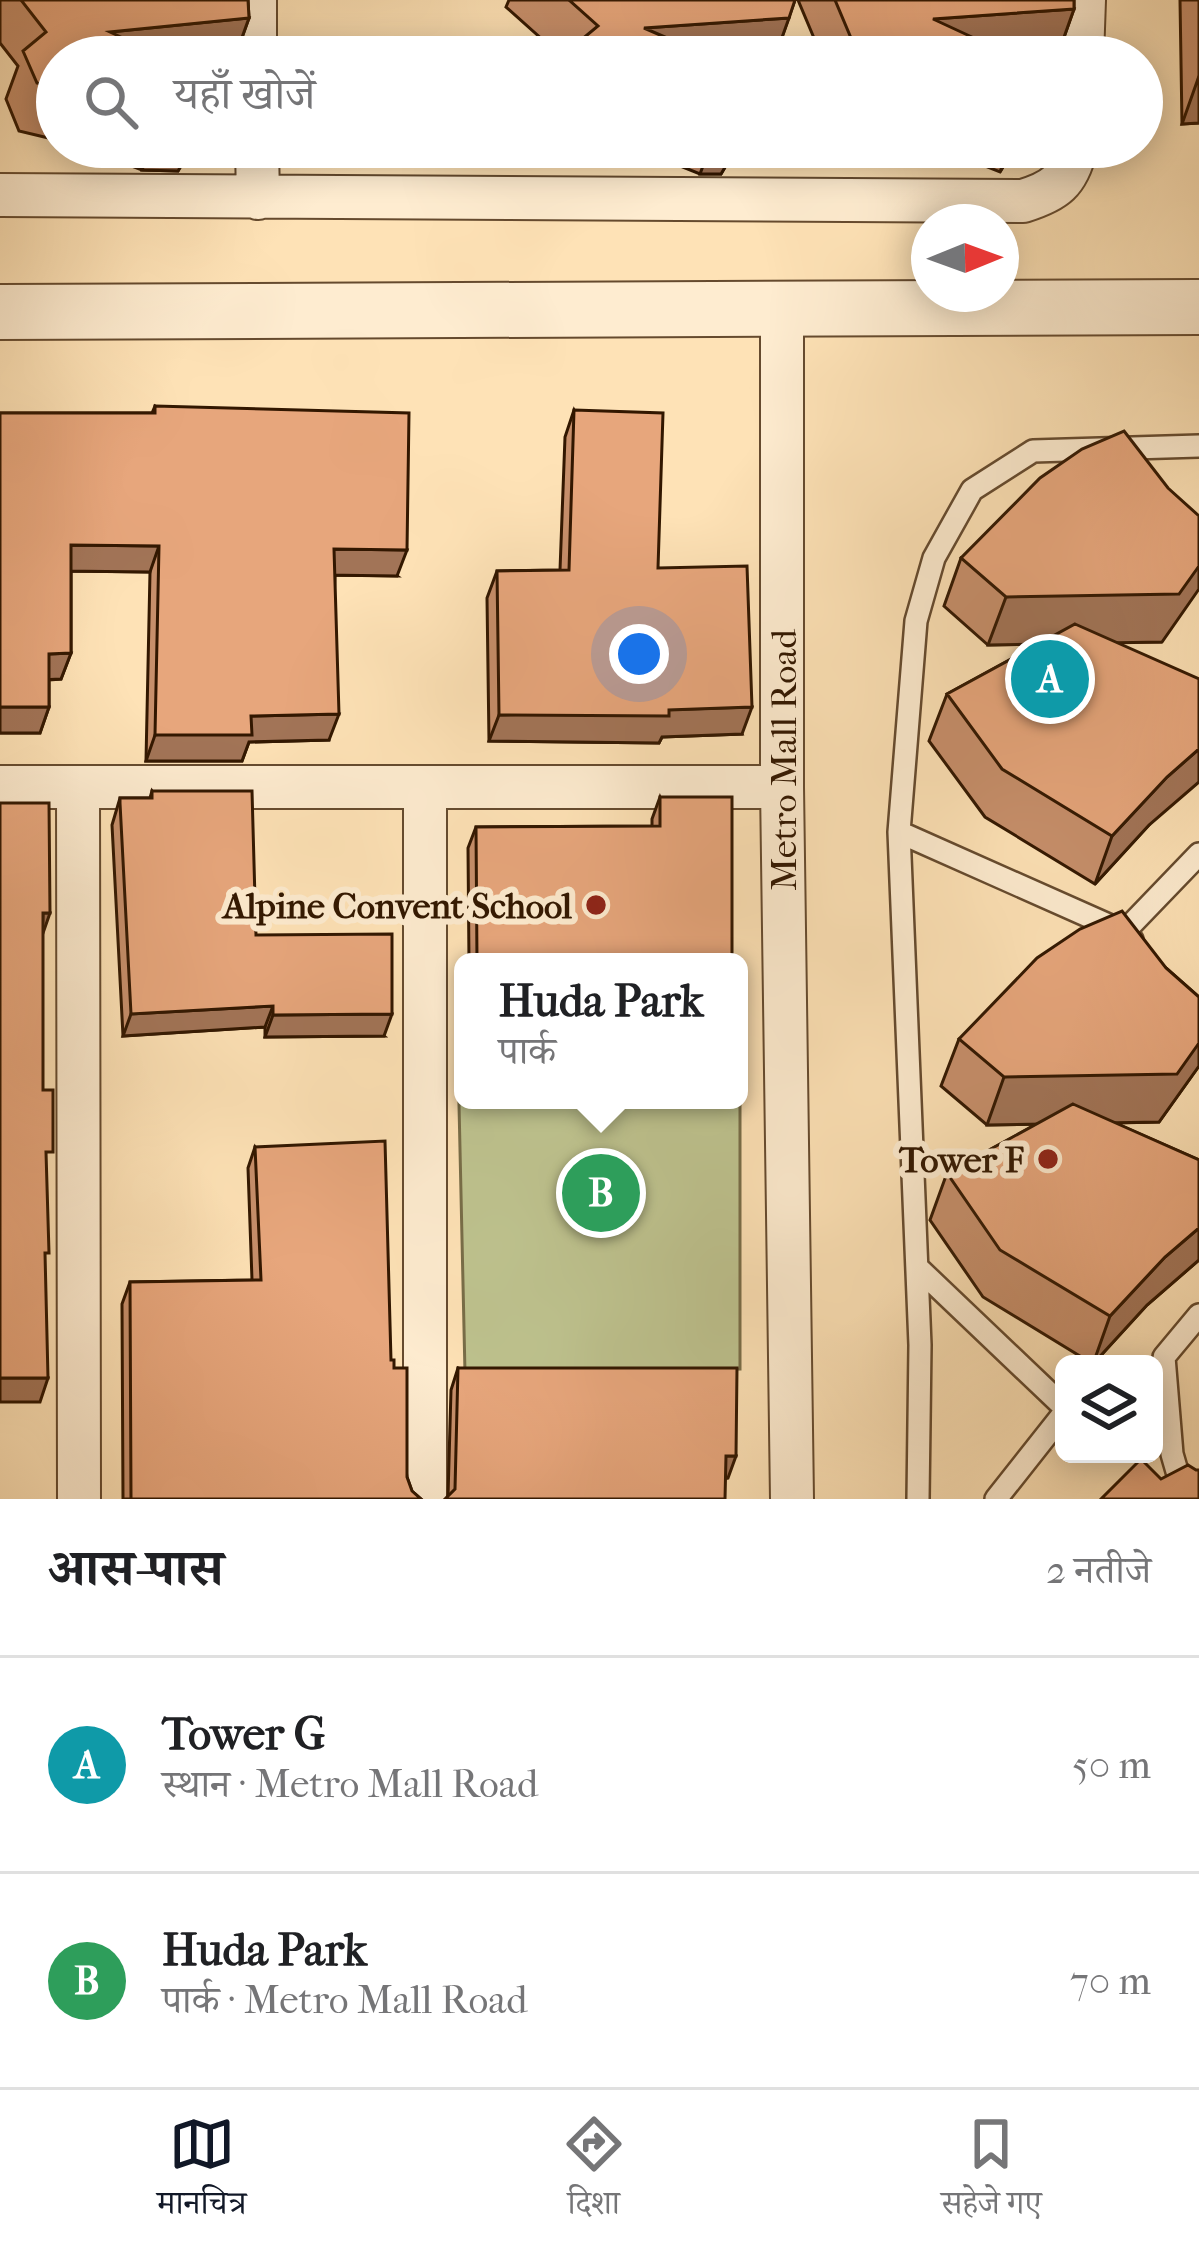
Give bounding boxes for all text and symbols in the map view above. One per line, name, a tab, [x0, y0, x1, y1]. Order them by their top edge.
search box	[36, 36, 1163, 168]
text: यहाँ खोजें	[174, 68, 315, 121]
icon: search	[78, 69, 144, 135]
north arrow	[911, 204, 1019, 312]
your location	[609, 624, 669, 684]
street label: Metro Mall Road	[763, 629, 805, 891]
pin: A	[1011, 634, 1089, 724]
place label: Alpine Convent School	[221, 885, 572, 927]
marker: Alpine Convent School	[583, 892, 609, 918]
popup	[454, 953, 748, 1109]
text: Huda Park	[499, 975, 703, 1028]
text: पार्क	[499, 1028, 556, 1074]
place label: Tower F	[898, 1139, 1024, 1181]
marker: Tower F	[1035, 1146, 1061, 1172]
pin: B	[562, 1148, 640, 1238]
map controls	[1055, 1355, 1163, 1463]
button: layers	[1055, 1355, 1163, 1463]
text: आस-पास	[48, 1538, 223, 1598]
text: 2 नतीजे	[1046, 1547, 1151, 1593]
text: Tower G	[162, 1708, 326, 1761]
text: A	[74, 1742, 100, 1788]
text: 50 m	[1072, 1742, 1151, 1788]
text: स्थान · Metro Mall Road	[162, 1761, 538, 1807]
text: Huda Park	[162, 1924, 367, 1977]
text: B	[74, 1958, 100, 2004]
text: 70 m	[1070, 1958, 1151, 2004]
text: पार्क · Metro Mall Road	[162, 1977, 527, 2023]
tab: मानचित्र	[157, 2111, 247, 2235]
tab: दिशा	[561, 2111, 627, 2235]
tab: सहेजे गए	[941, 2111, 1042, 2235]

